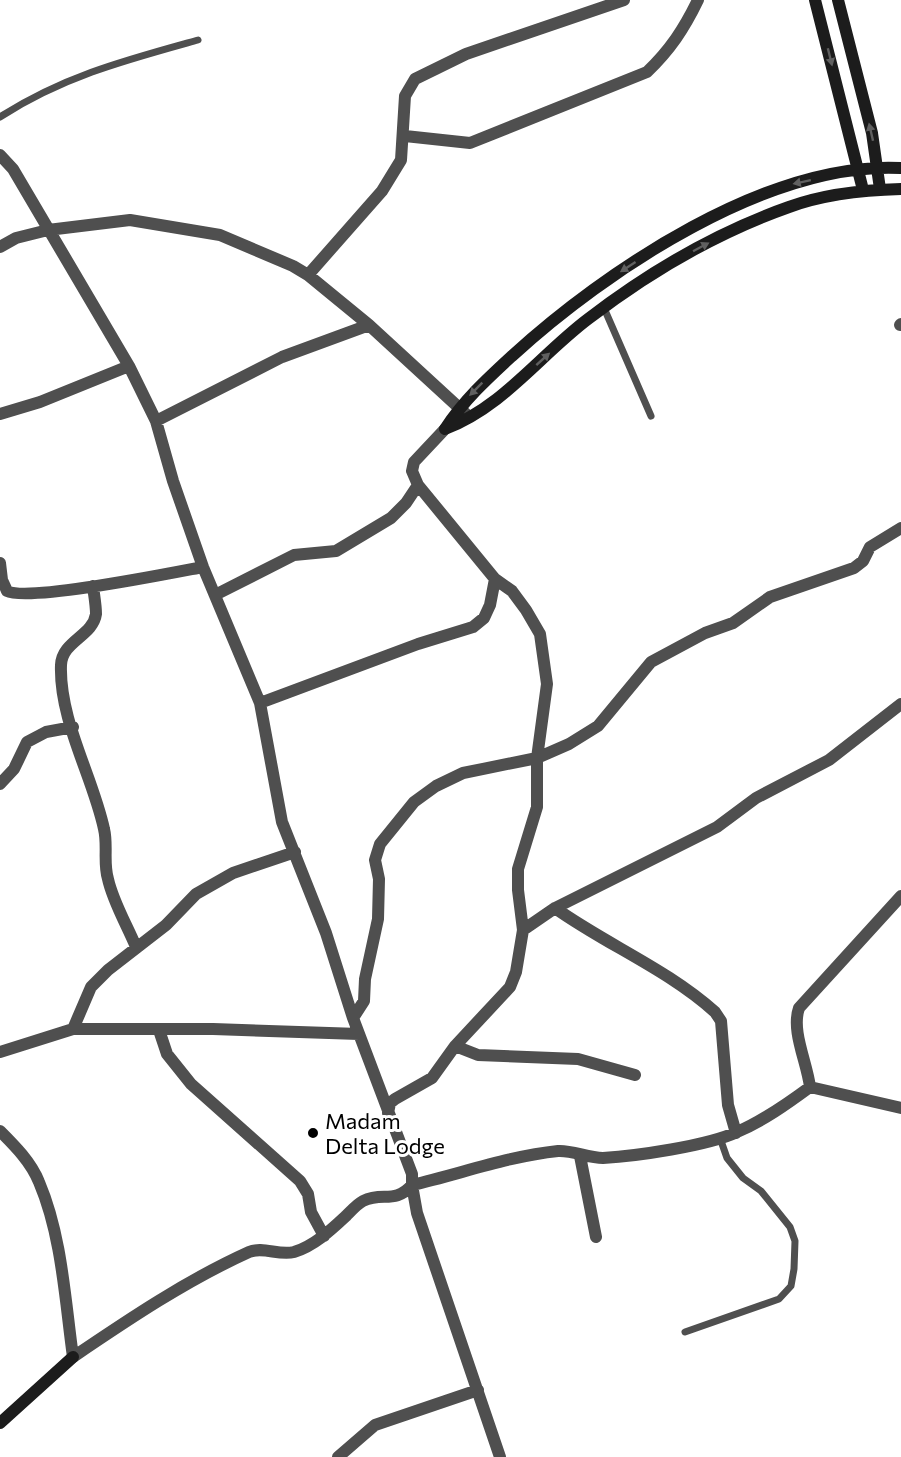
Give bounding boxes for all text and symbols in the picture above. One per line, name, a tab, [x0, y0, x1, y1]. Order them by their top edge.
one-way arrow	[826, 48, 835, 66]
one-way arrow	[866, 122, 875, 141]
one-way arrow	[792, 178, 811, 187]
one-way arrow	[693, 242, 710, 252]
one-way arrow	[620, 262, 636, 273]
one-way arrow	[535, 353, 550, 366]
one-way arrow	[470, 382, 484, 396]
place label: Madam Delta Lodge	[325, 1107, 445, 1159]
marker: Madam Delta Lodge	[306, 1126, 320, 1140]

